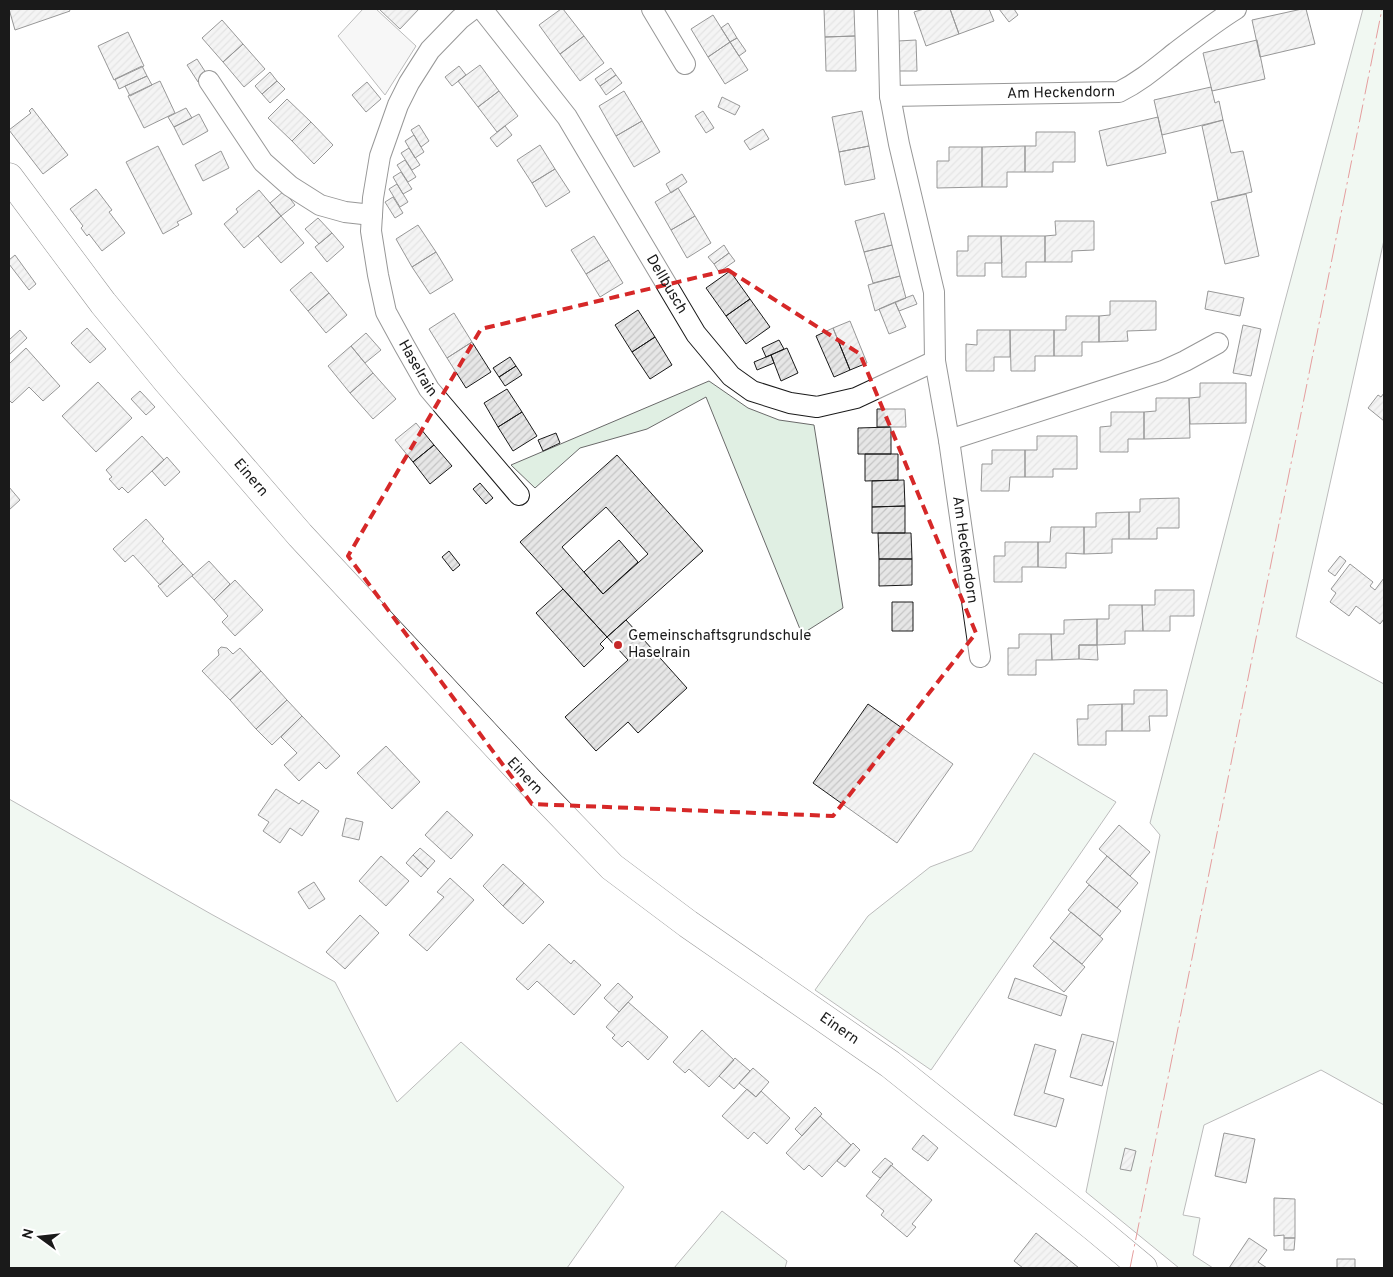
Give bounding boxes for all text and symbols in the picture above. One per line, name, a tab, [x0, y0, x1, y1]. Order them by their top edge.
street label: Am Heckendorn	[1007, 83, 1115, 103]
street label: Dellbusch	[641, 251, 691, 317]
street label: Haselrain	[394, 337, 441, 401]
street label: Einern	[229, 455, 272, 501]
street label: Am Heckendorn	[948, 495, 982, 605]
place label: Gemeinschaftsgrundschule Haselrain	[628, 627, 811, 663]
marker: Gemeinschaftsgrundschule Haselrain	[612, 639, 624, 651]
street label: Einern	[503, 754, 546, 799]
street label: Einern	[816, 1008, 863, 1049]
north arrow	[15, 1212, 65, 1262]
text: N	[19, 1227, 38, 1241]

